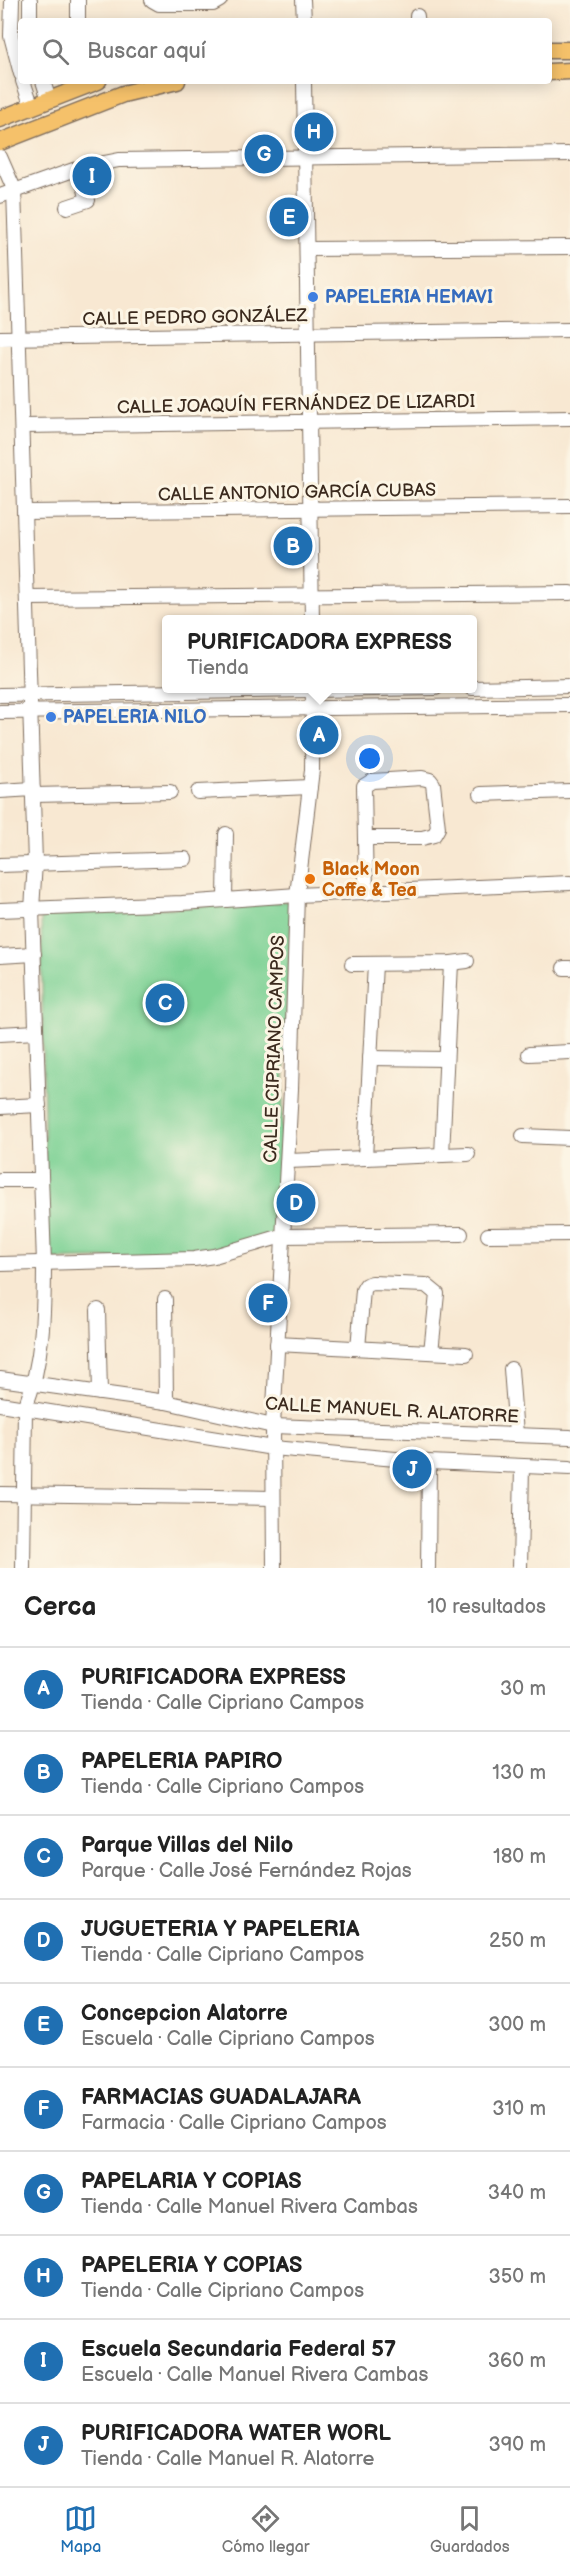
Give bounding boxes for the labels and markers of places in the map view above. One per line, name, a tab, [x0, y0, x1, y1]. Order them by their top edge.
pin: H	[294, 110, 334, 154]
pin: G	[244, 132, 284, 176]
pin: I	[72, 154, 112, 198]
pin: E	[270, 194, 308, 240]
place label: PAPELERIA HEMAVI	[325, 287, 493, 308]
marker: PAPELERIA HEMAVI	[306, 290, 320, 304]
pin: B	[274, 524, 312, 568]
place label: PAPELERIA NILO	[63, 707, 207, 728]
marker: PAPELERIA NILO	[44, 710, 58, 724]
pin: A	[300, 712, 338, 758]
place label: Black Moon Coffe & Tea	[322, 859, 420, 901]
marker: Black Moon Coffe & Tea	[303, 872, 317, 886]
pin: C	[146, 980, 184, 1026]
pin: D	[276, 1180, 316, 1226]
pin: F	[248, 1280, 288, 1326]
pin: J	[392, 1446, 432, 1492]

